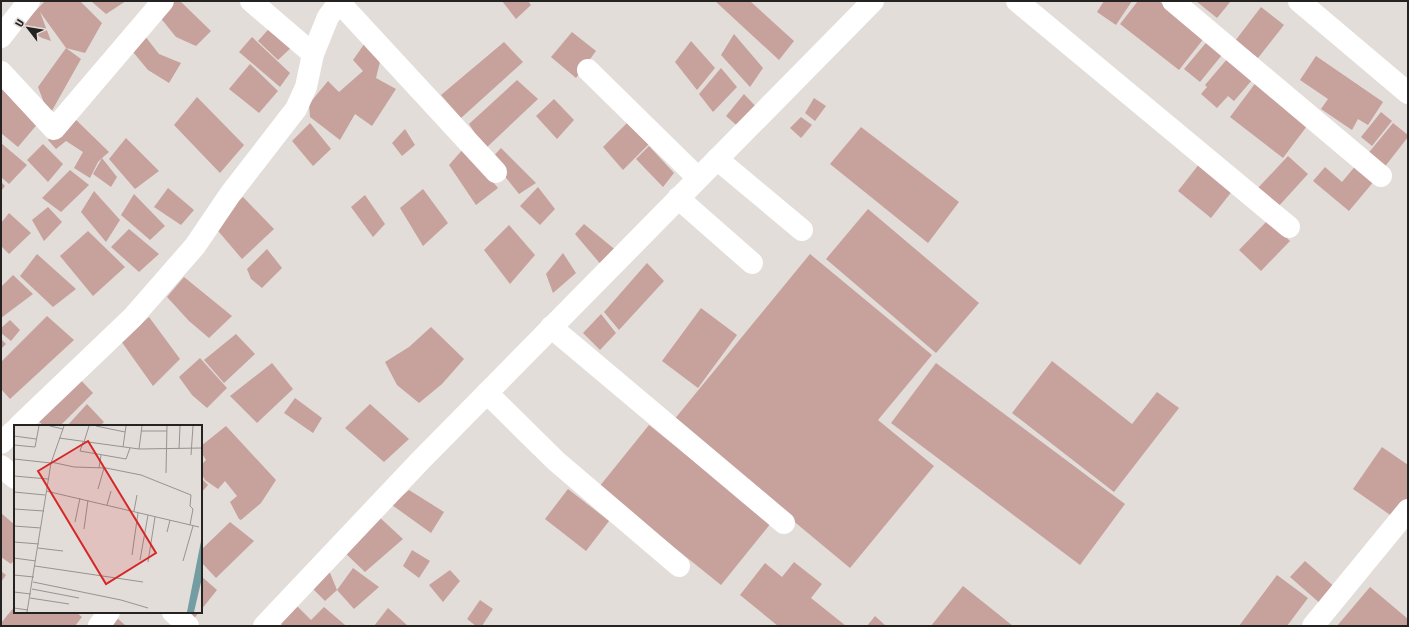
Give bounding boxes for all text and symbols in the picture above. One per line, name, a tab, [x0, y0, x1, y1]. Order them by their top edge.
north arrow	[8, 8, 48, 48]
text: U	[13, 17, 27, 29]
inset map	[14, 425, 202, 613]

